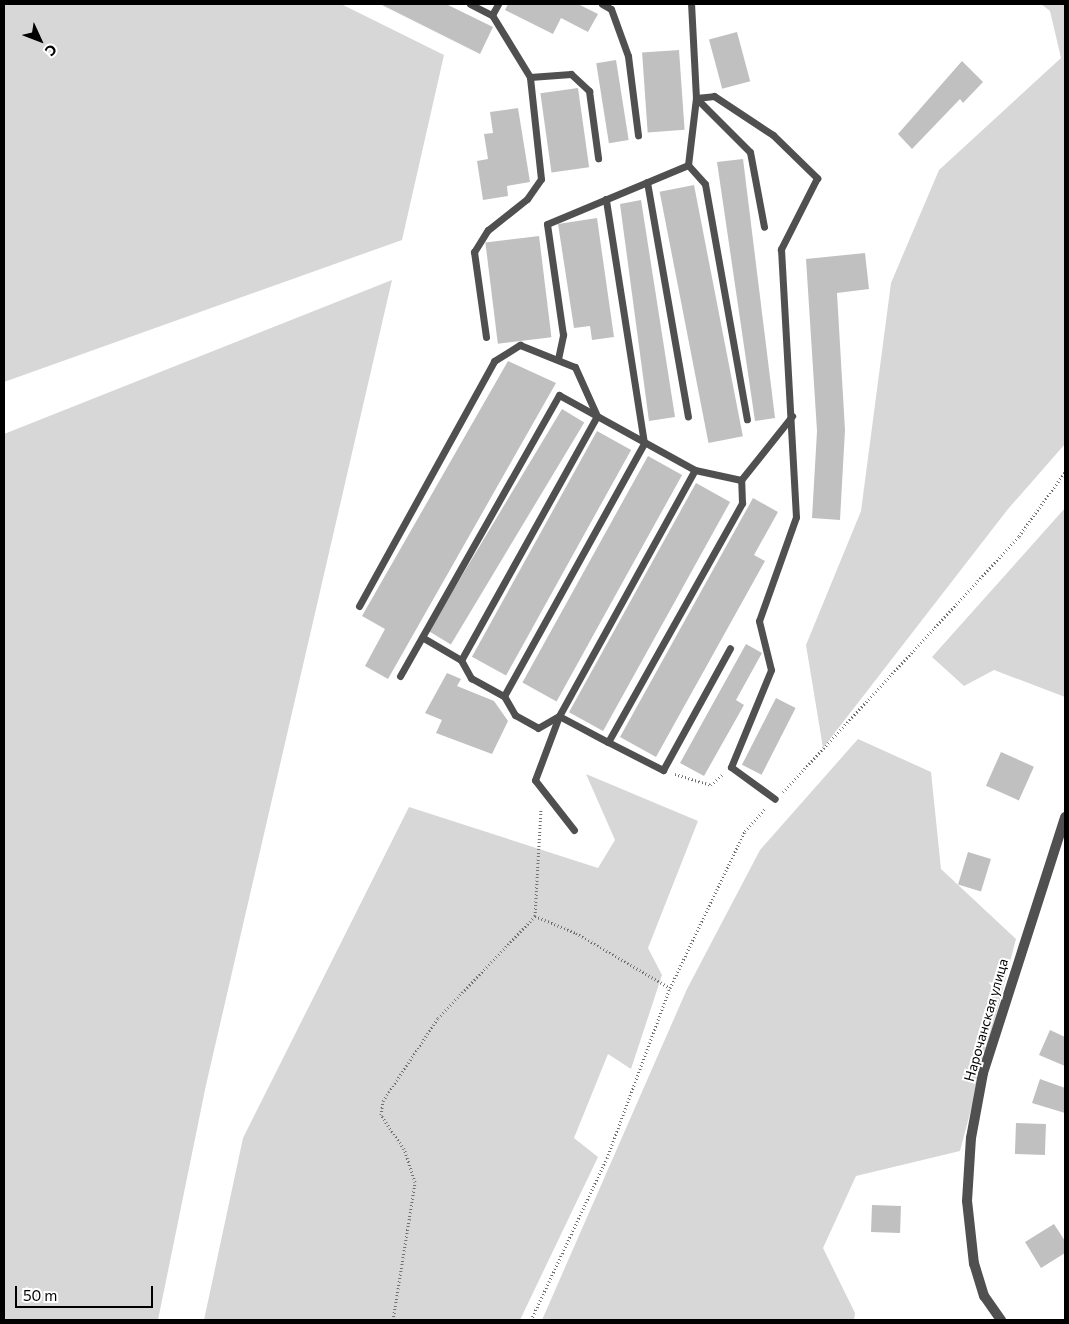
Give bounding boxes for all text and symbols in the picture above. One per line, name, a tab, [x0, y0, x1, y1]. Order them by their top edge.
north arrow	[15, 15, 65, 65]
text: С	[42, 41, 61, 60]
street label: Нарочанская улица	[960, 957, 1012, 1083]
scale bar	[18, 1276, 155, 1308]
text: 50 m	[23, 1286, 57, 1304]

